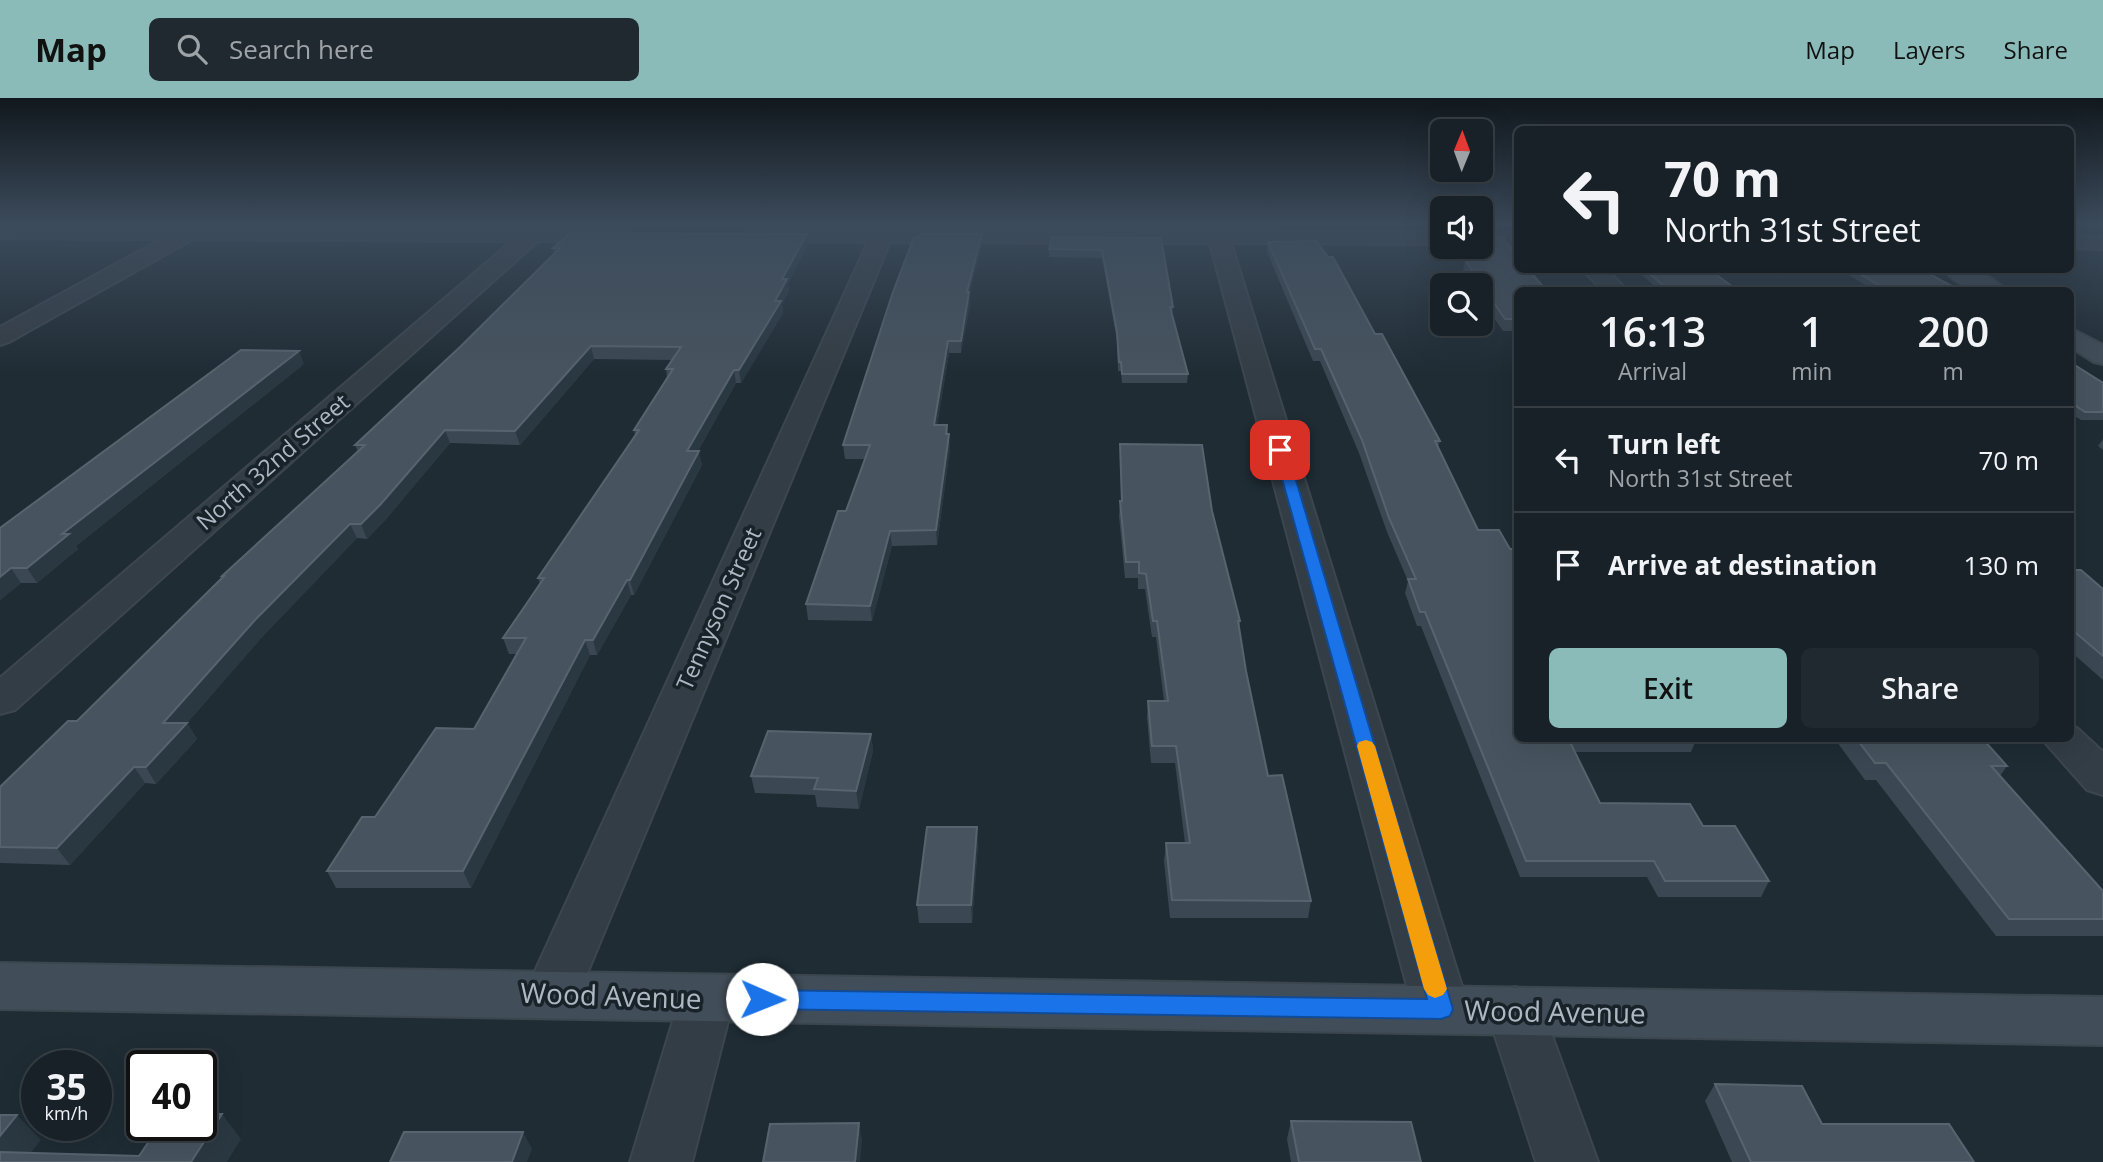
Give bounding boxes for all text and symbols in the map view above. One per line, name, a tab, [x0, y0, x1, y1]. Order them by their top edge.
search box	[149, 18, 639, 81]
text: Map	[35, 27, 107, 72]
icon: search	[173, 30, 211, 68]
text: Search here	[229, 31, 374, 67]
text: Map	[1805, 33, 1855, 66]
text: Layers	[1893, 33, 1966, 66]
text: Share	[2004, 33, 2068, 66]
north arrow	[1430, 119, 1493, 182]
map controls	[1430, 119, 1493, 336]
text: 70 m	[1664, 145, 1781, 211]
icon: left	[1549, 154, 1640, 245]
button: sound	[1430, 196, 1493, 259]
text: North 31st Street	[1664, 208, 1921, 251]
button: search	[1430, 273, 1493, 336]
text: 16:13	[1599, 302, 1706, 359]
text: 1	[1800, 302, 1824, 359]
text: 200	[1917, 302, 1989, 359]
text: Arrival	[1618, 355, 1687, 387]
text: min	[1791, 355, 1832, 387]
text: m	[1943, 355, 1964, 387]
street label: North 32nd Street	[189, 386, 356, 537]
pin	[1250, 420, 1310, 480]
text: Turn left	[1608, 426, 1720, 462]
icon: arrive	[1261, 431, 1299, 469]
icon: left	[1549, 441, 1587, 479]
text: 70 m	[1978, 442, 2039, 478]
text: North 31st Street	[1608, 462, 1793, 494]
street label: Tennyson Street	[668, 522, 768, 695]
icon: arrive	[1549, 546, 1587, 584]
text: Arrive at destination	[1608, 547, 1877, 583]
text: 130 m	[1964, 547, 2039, 583]
button: Exit	[1549, 648, 1787, 728]
button: Share	[1801, 648, 2039, 728]
position arrow	[725, 962, 799, 1036]
street label: Wood Avenue	[520, 973, 702, 1017]
street label: Wood Avenue	[1464, 990, 1646, 1032]
speed limit sign: 40	[126, 1050, 217, 1141]
text: 35	[46, 1063, 87, 1110]
text: km/h	[45, 1101, 88, 1125]

